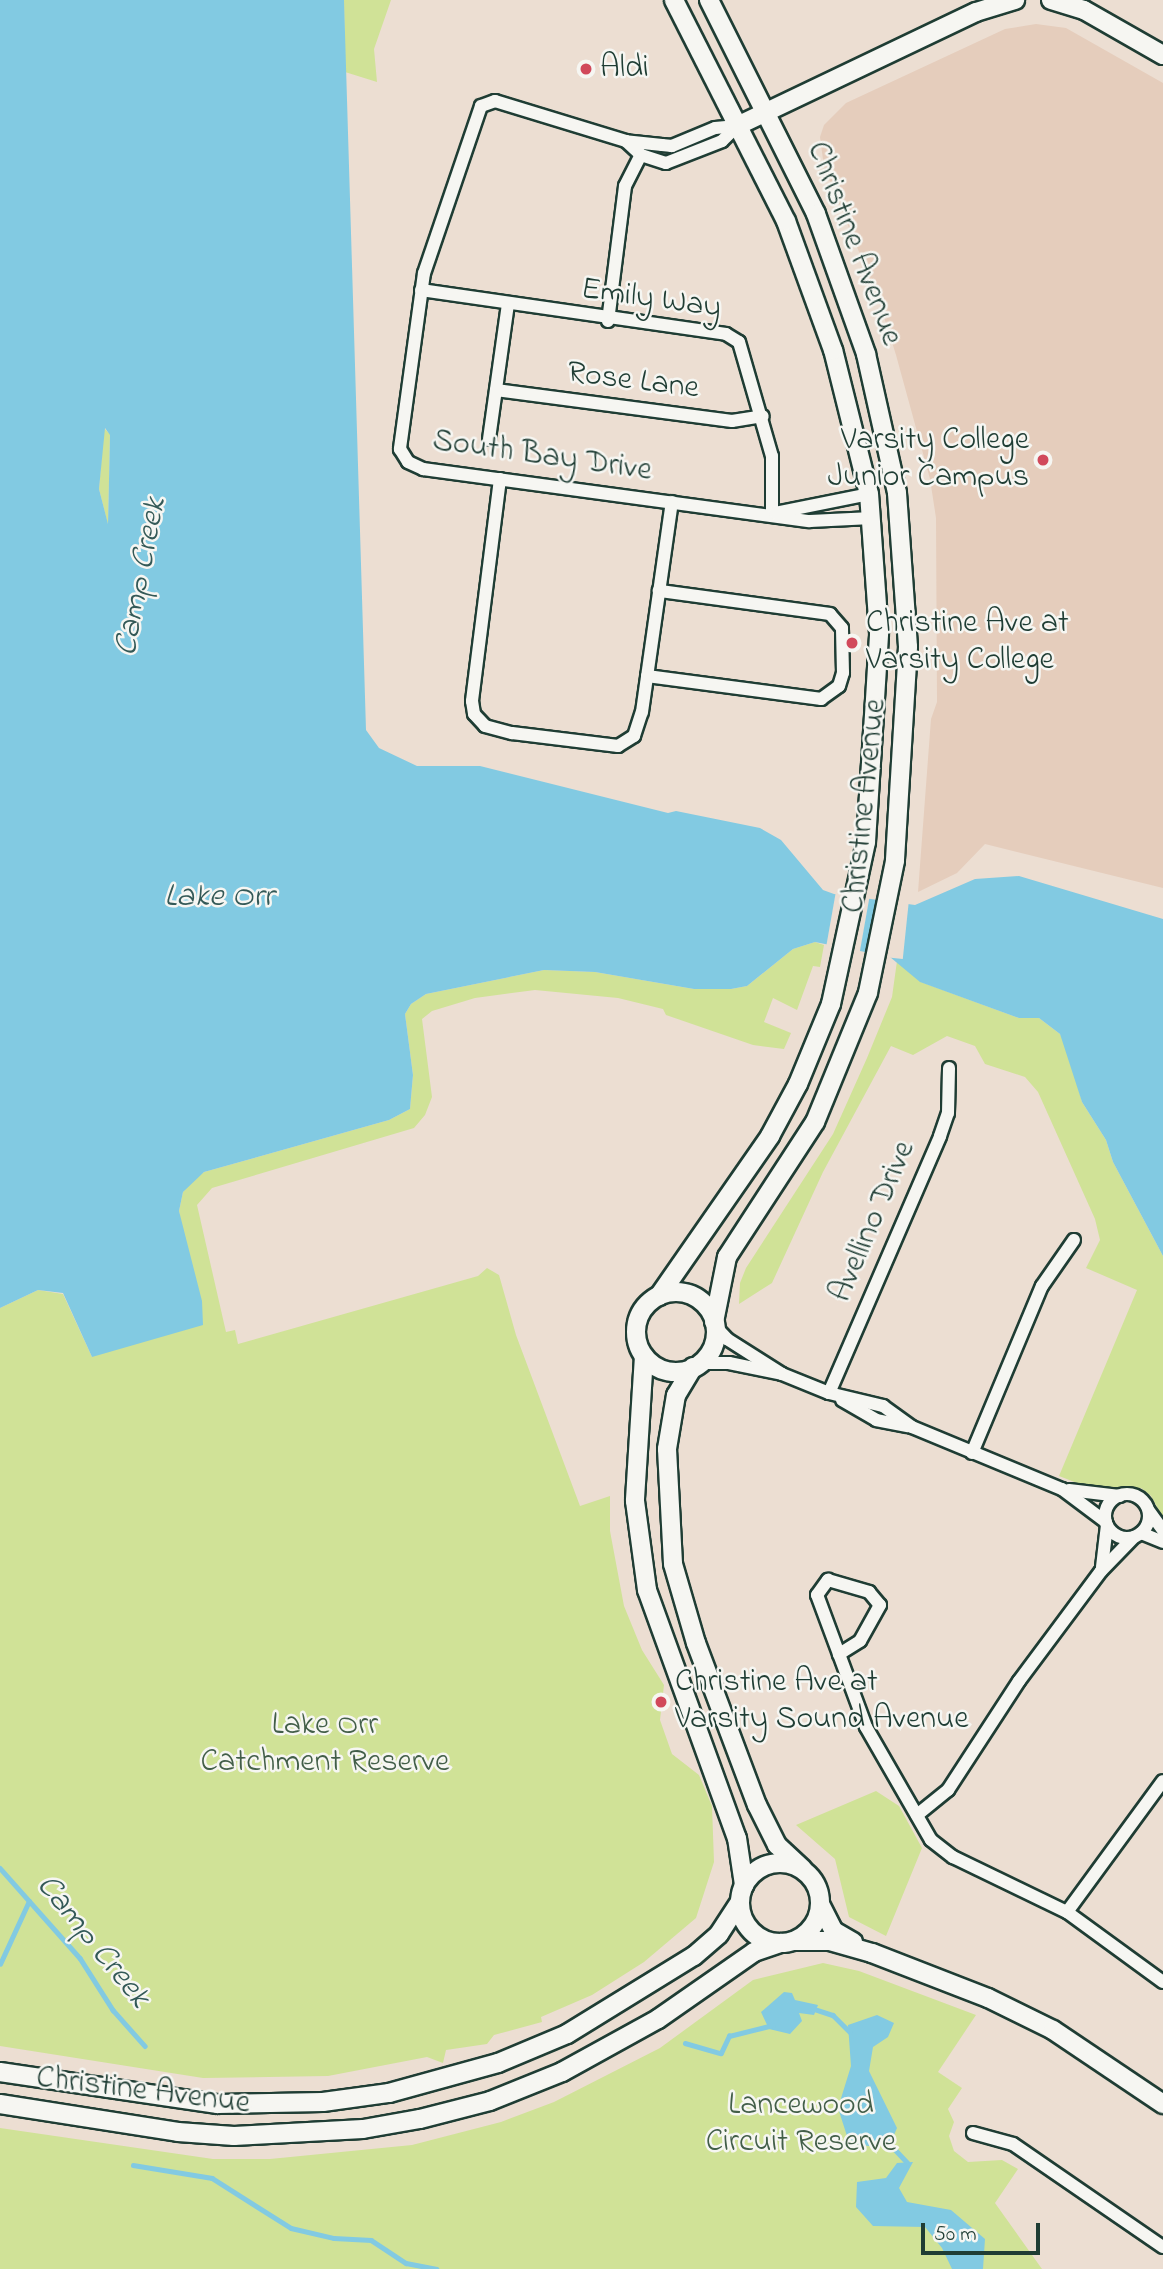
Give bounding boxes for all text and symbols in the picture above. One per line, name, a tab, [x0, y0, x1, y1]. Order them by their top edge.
place label: Aldi	[600, 50, 649, 88]
marker: Aldi	[578, 61, 594, 77]
street label: Christine Avenue	[797, 137, 909, 351]
street label: Emily Way	[579, 271, 723, 329]
street label: Rose Lane	[565, 355, 701, 409]
street label: South Bay Drive	[430, 423, 654, 491]
place label: Varsity College Junior Campus	[827, 423, 1029, 498]
marker: Varsity College Junior Campus	[1035, 452, 1051, 468]
water label: Camp Creek	[107, 495, 177, 659]
place label: Christine Ave at Varsity College	[866, 606, 1069, 681]
marker: Christine Ave at Varsity College	[844, 635, 860, 651]
street label: Christine Avenue	[836, 697, 896, 915]
water label: Lake Orr	[164, 878, 274, 918]
street label: Avellino Drive	[823, 1136, 925, 1308]
place label: Christine Ave at Varsity Sound Avenue	[675, 1665, 969, 1740]
marker: Christine Ave at Varsity Sound Avenue	[653, 1694, 669, 1710]
park label: Lake Orr Catchment Reserve	[201, 1708, 449, 1783]
water label: Camp Creek	[26, 1867, 158, 2017]
street label: Christine Avenue	[34, 2060, 252, 2124]
park label: Lancewood Circuit Reserve	[706, 2088, 896, 2163]
scale bar	[925, 2210, 1044, 2254]
text: 50 m	[934, 2220, 977, 2250]

